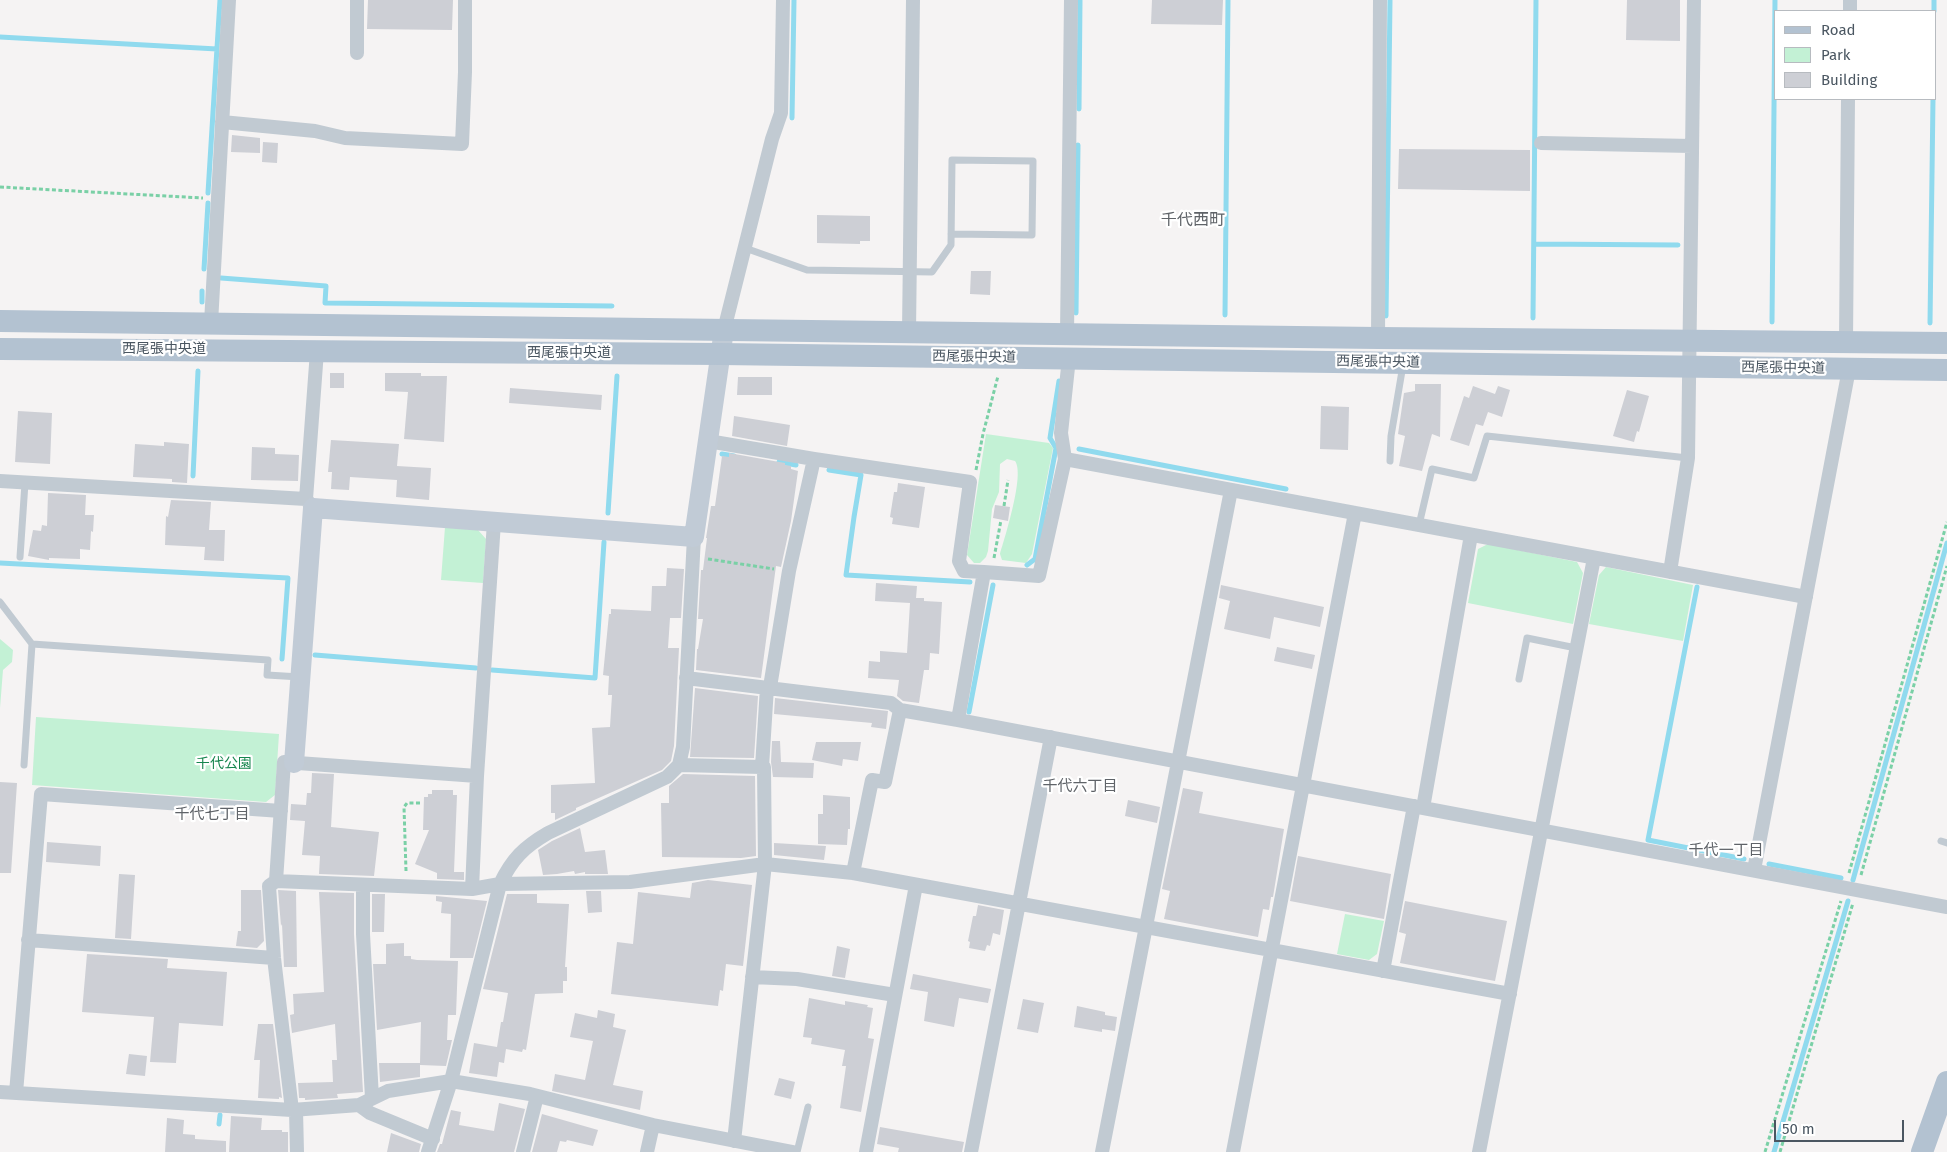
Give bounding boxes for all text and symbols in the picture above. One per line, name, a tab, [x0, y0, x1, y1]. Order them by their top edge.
legend	[1774, 10, 1937, 100]
text: Road	[1821, 21, 1856, 39]
text: Park	[1821, 46, 1851, 64]
text: Building	[1821, 71, 1877, 89]
district label: 千代西町	[1161, 211, 1225, 231]
street label: 西尾張中央道	[122, 341, 206, 357]
street label: 西尾張中央道	[527, 345, 611, 361]
street label: 西尾張中央道	[932, 348, 1016, 366]
street label: 西尾張中央道	[1336, 353, 1420, 371]
street label: 西尾張中央道	[1741, 359, 1825, 377]
park label: 千代公園	[196, 756, 252, 772]
district label: 千代六丁目	[1043, 778, 1117, 796]
district label: 千代七丁目	[175, 806, 249, 824]
district label: 千代一丁目	[1689, 842, 1763, 860]
scale bar	[1777, 1110, 1907, 1142]
text: 50 m	[1782, 1120, 1815, 1138]

